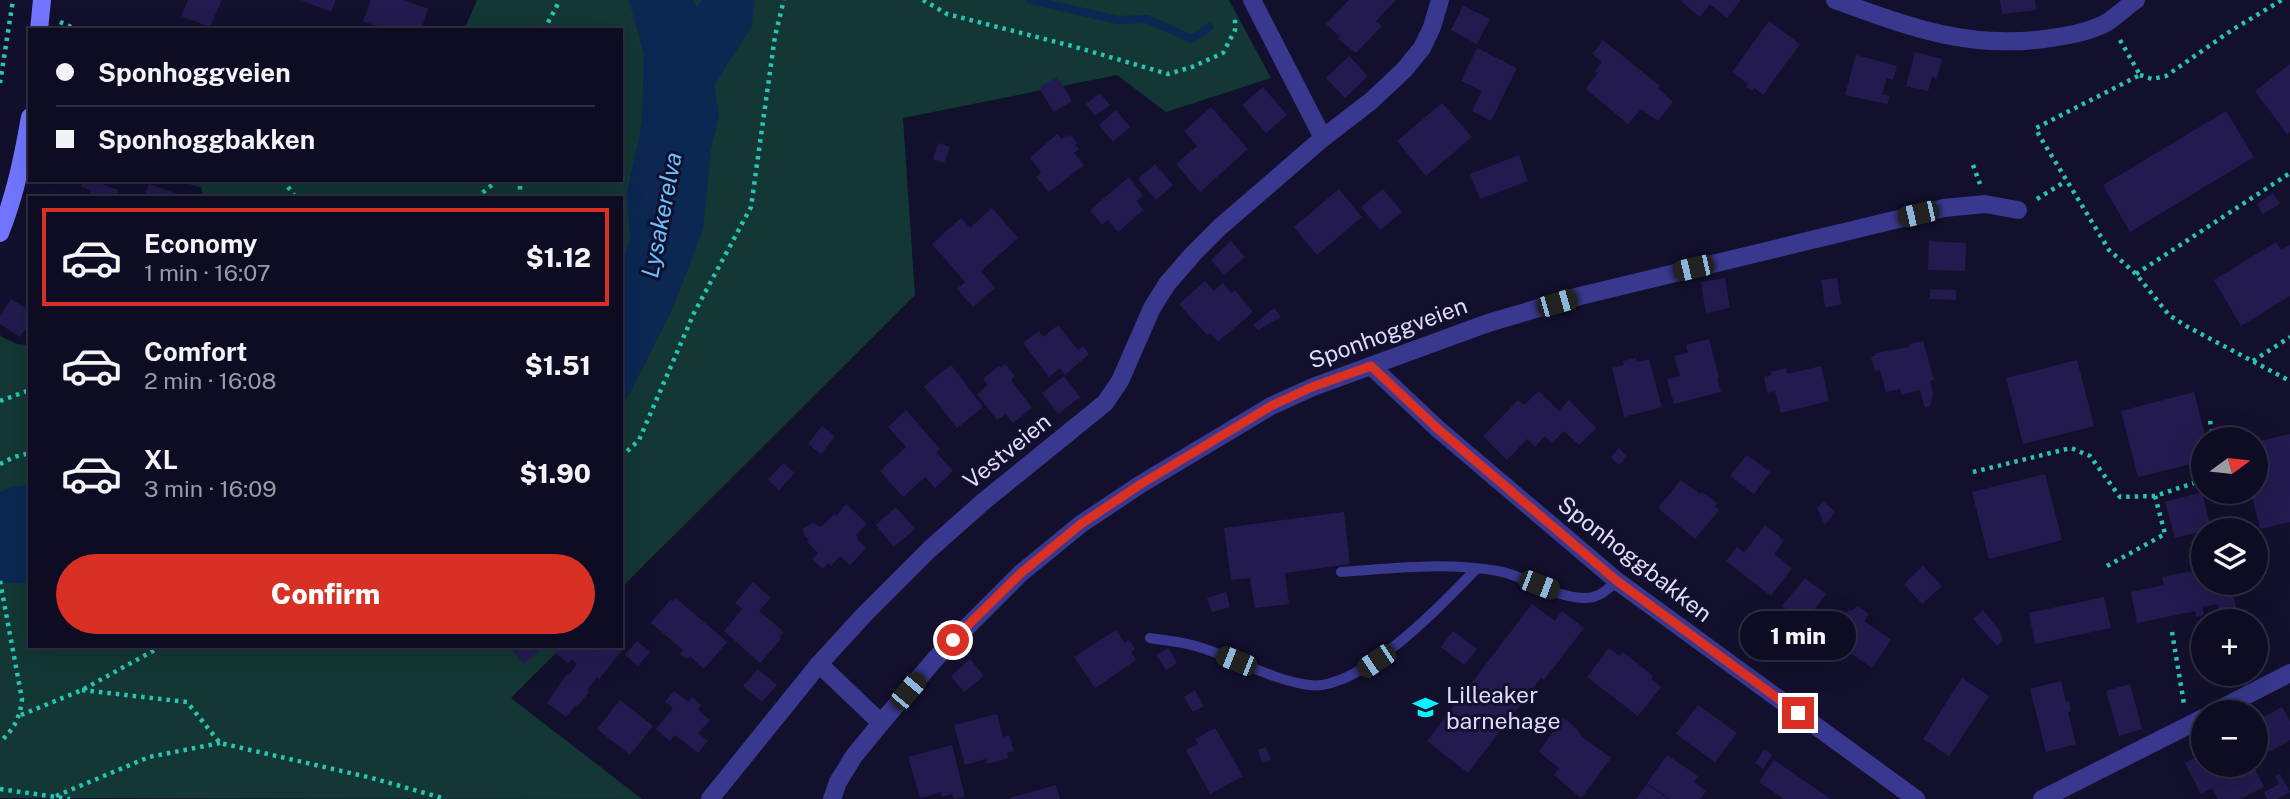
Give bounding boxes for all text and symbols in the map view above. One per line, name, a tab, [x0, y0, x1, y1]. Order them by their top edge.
text: Sponhoggveien	[98, 57, 291, 88]
text: Sponhoggbakken	[98, 124, 315, 155]
water label: Lysakerelva	[635, 150, 687, 280]
car	[1896, 199, 1941, 229]
icon: car	[60, 226, 123, 289]
text: Economy	[144, 228, 257, 259]
text: $1.12	[526, 242, 591, 273]
car	[1671, 253, 1716, 283]
text: 1 min · 16:07	[144, 259, 271, 286]
car	[1534, 287, 1581, 319]
street label: Sponhoggveien	[1305, 291, 1471, 374]
icon: car	[60, 334, 123, 397]
text: Comfort	[144, 336, 247, 367]
text: $1.51	[525, 350, 591, 381]
text: 2 min · 16:08	[144, 367, 276, 394]
street label: Vestveien	[958, 407, 1056, 494]
north arrow	[2191, 427, 2268, 504]
map controls	[2191, 427, 2268, 777]
icon: car	[60, 442, 123, 505]
text: XL	[144, 444, 178, 475]
text: $1.90	[519, 458, 591, 489]
text: 3 min · 16:09	[144, 475, 277, 502]
street label: Sponhoggbakken	[1553, 490, 1718, 627]
button: layers	[2191, 518, 2268, 595]
button: Confirm	[56, 554, 595, 634]
car	[1516, 568, 1563, 602]
button: +	[2191, 609, 2268, 686]
callout: 1 min	[1740, 612, 1856, 660]
text: 1 min	[1770, 622, 1826, 649]
route start	[937, 624, 969, 656]
car	[1353, 641, 1400, 681]
car	[1213, 643, 1260, 679]
car	[887, 668, 930, 714]
place label: Lilleaker barnehage	[1446, 681, 1561, 734]
school or university icon: Lilleaker barnehage	[1412, 694, 1440, 722]
route end	[1782, 697, 1814, 729]
button: −	[2191, 700, 2268, 777]

